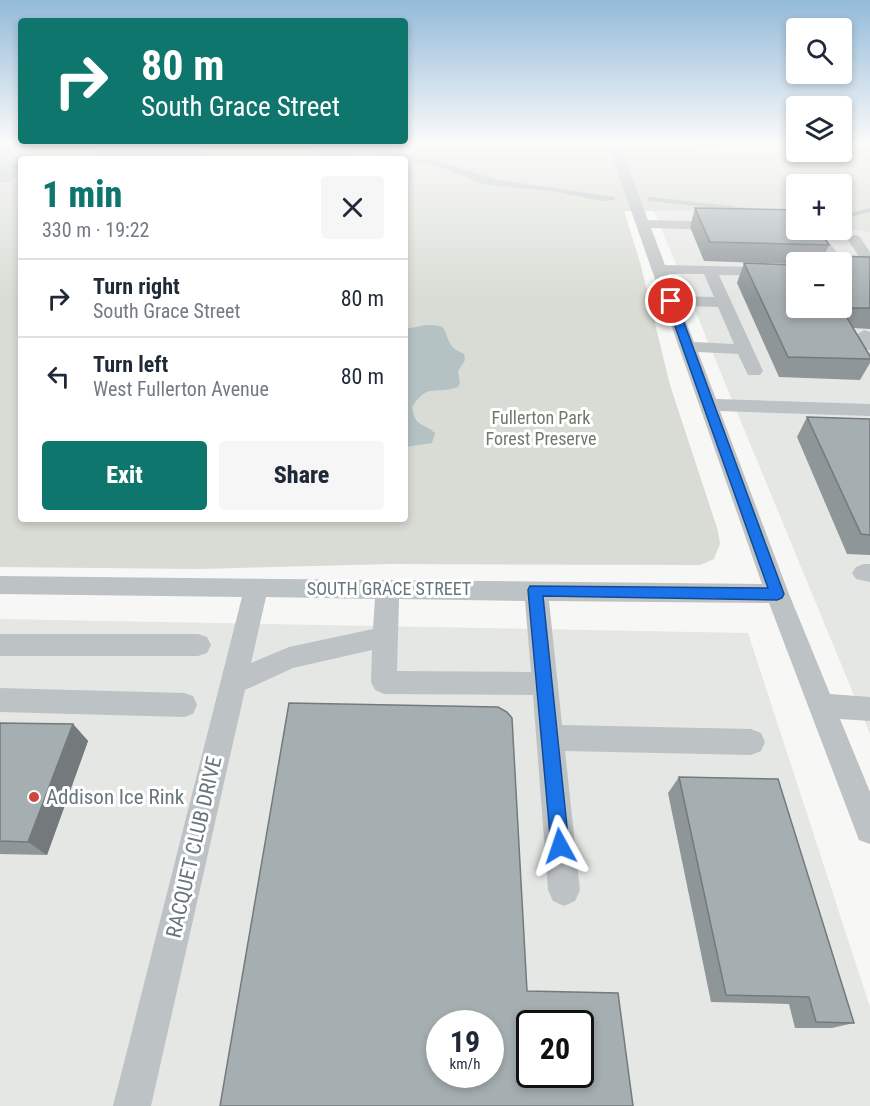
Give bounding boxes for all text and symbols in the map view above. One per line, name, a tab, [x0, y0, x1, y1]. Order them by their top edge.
map controls	[786, 18, 852, 318]
button: search	[786, 18, 852, 84]
text: 80 m	[141, 41, 224, 90]
icon: right	[42, 42, 120, 120]
text: South Grace Street	[141, 91, 340, 123]
button: layers	[786, 96, 852, 162]
text: 1 min	[42, 174, 122, 216]
button: +	[786, 174, 852, 240]
button: close	[321, 176, 384, 239]
text: 330 m · 19:22	[42, 218, 149, 242]
button: −	[786, 252, 852, 318]
text: Turn right	[93, 274, 180, 299]
pin	[645, 275, 696, 326]
icon: right	[42, 282, 75, 315]
icon: arrive	[654, 284, 687, 317]
text: 80 m	[341, 286, 384, 311]
text: South Grace Street	[93, 299, 240, 323]
text: Turn left	[93, 352, 168, 377]
icon: left	[42, 360, 75, 393]
text: 80 m	[341, 364, 384, 389]
text: West Fullerton Avenue	[93, 377, 269, 401]
park label: Fullerton Park Forest Preserve	[486, 407, 596, 449]
button: Exit	[42, 441, 207, 510]
button: Share	[219, 441, 384, 510]
street label: SOUTH GRACE STREET	[307, 578, 471, 599]
street label: RACQUET CLUB DRIVE	[161, 754, 227, 940]
place label: Addison Ice Rink	[46, 785, 185, 809]
marker: Addison Ice Rink	[27, 790, 41, 804]
position arrow	[528, 814, 592, 878]
speed limit sign: 20	[516, 1010, 594, 1088]
text: 19	[450, 1024, 480, 1059]
text: km/h	[450, 1055, 480, 1073]

